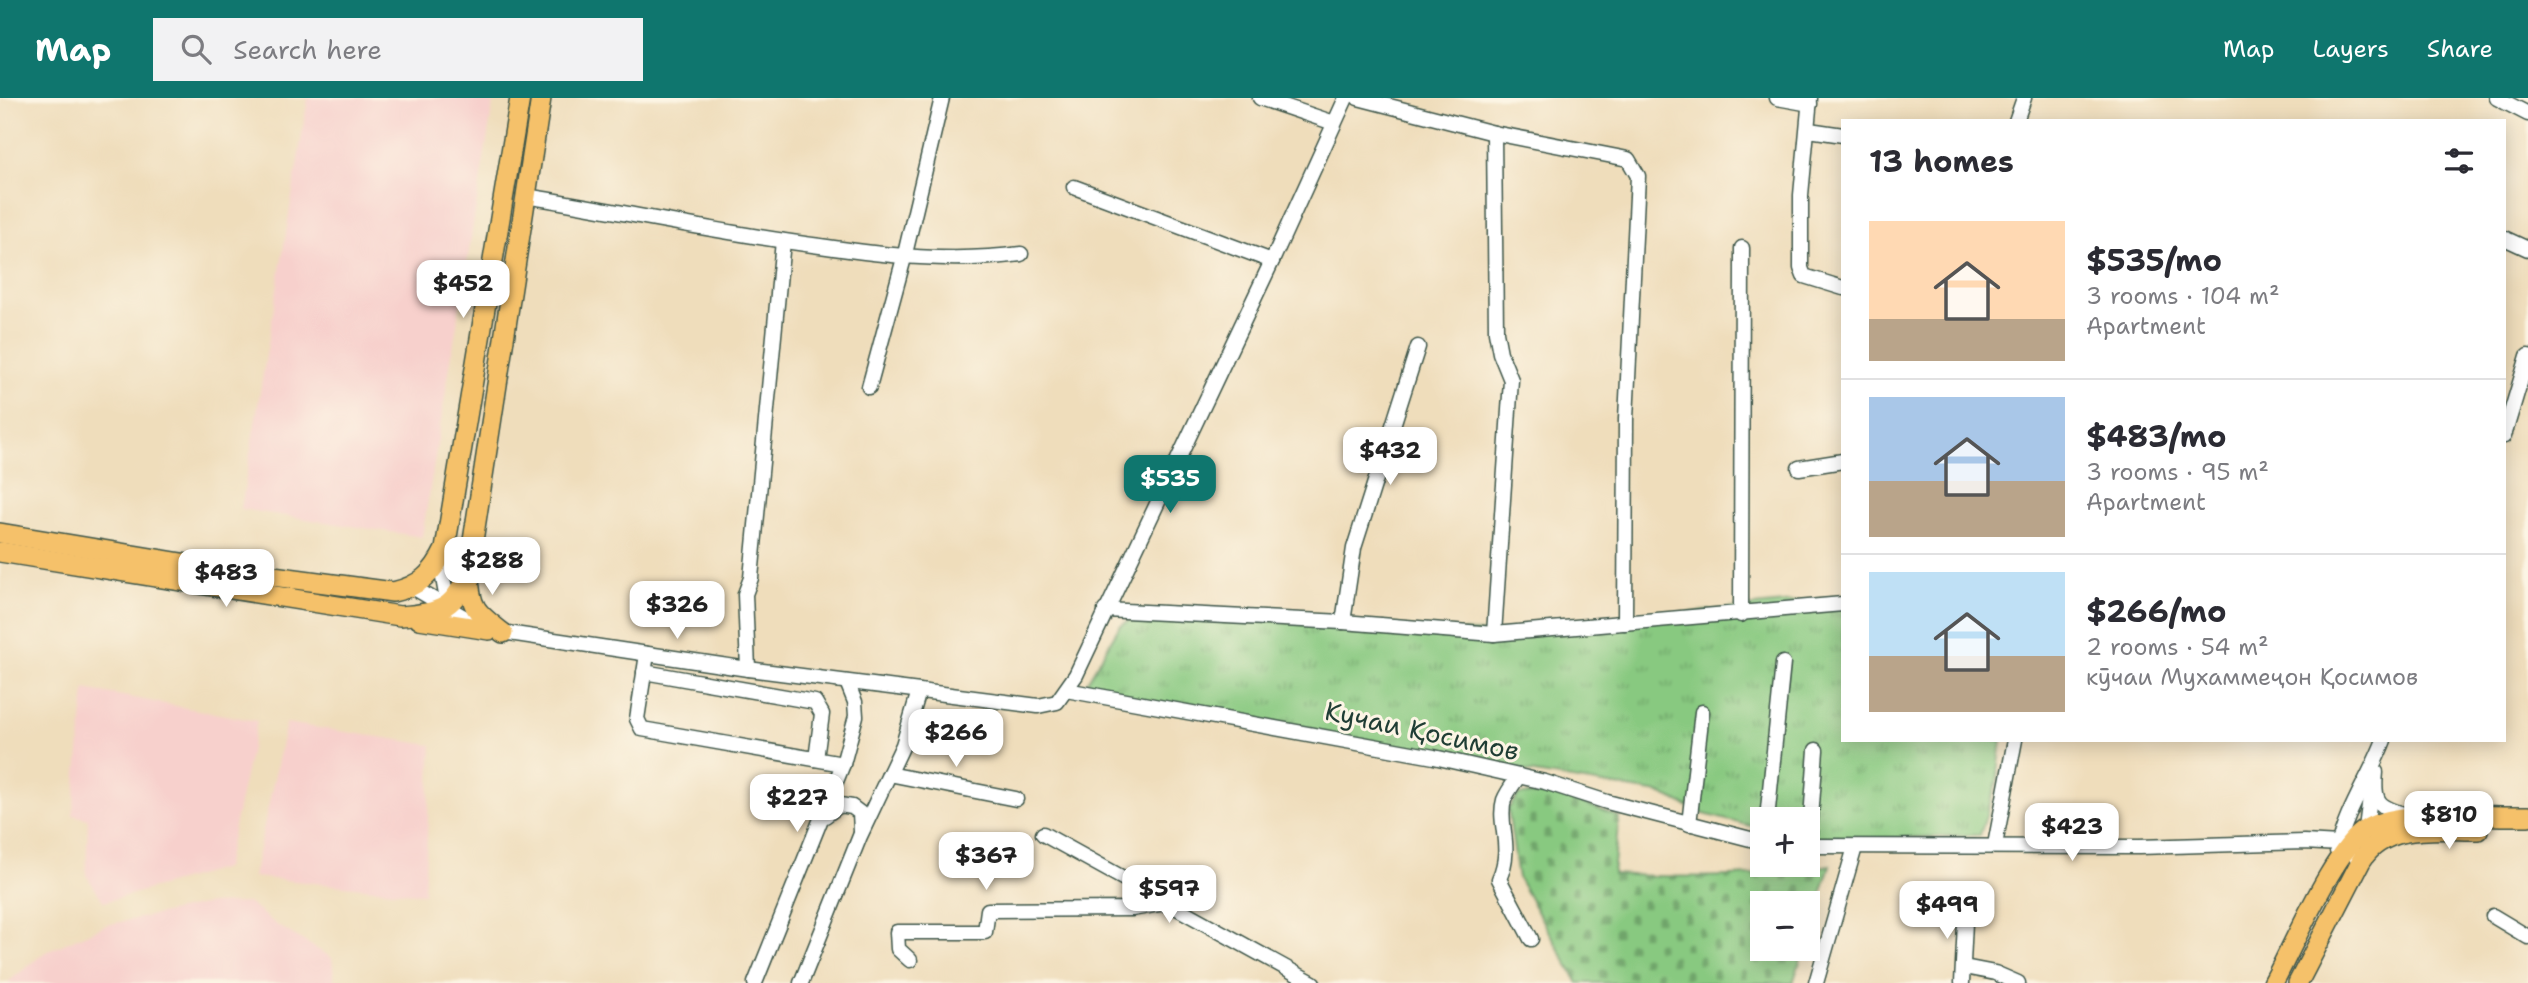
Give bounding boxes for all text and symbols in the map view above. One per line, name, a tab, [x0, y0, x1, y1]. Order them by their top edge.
search box	[153, 18, 643, 81]
text: Map	[35, 27, 111, 72]
icon: search	[177, 30, 215, 68]
text: Search here	[233, 32, 382, 67]
text: Map	[2223, 33, 2274, 65]
text: Layers	[2312, 33, 2389, 65]
text: Share	[2427, 33, 2493, 65]
text: 13 homes	[1869, 141, 2014, 182]
icon: filters	[2440, 142, 2478, 180]
text: $535/mo	[2086, 240, 2222, 281]
icon: home	[1925, 249, 2009, 333]
pin: $452	[422, 260, 504, 320]
text: $452	[433, 268, 493, 298]
text: 3 rooms · 104 m²	[2086, 281, 2279, 311]
text: Apartment	[2086, 311, 2206, 341]
text: $483/mo	[2086, 416, 2226, 457]
icon: home	[1925, 425, 2009, 509]
pin: $432	[1349, 428, 1431, 487]
text: $432	[1359, 435, 1421, 465]
pin: $535	[1129, 456, 1211, 515]
text: 3 rooms · 95 m²	[2086, 457, 2269, 487]
text: $535	[1140, 463, 1200, 493]
text: Apartment	[2086, 487, 2206, 517]
pin: $288	[451, 538, 533, 597]
text: $288	[460, 545, 524, 575]
pin: $483	[185, 550, 267, 609]
text: $483	[194, 557, 258, 587]
pin: $326	[636, 582, 718, 641]
text: $326	[646, 589, 708, 619]
text: $266/mo	[2086, 591, 2226, 632]
icon: home	[1925, 600, 2009, 684]
text: 2 rooms · 54 m²	[2086, 632, 2269, 662]
text: кӯчаи Мухаммеҷон Қосимов	[2086, 662, 2418, 692]
street label: Кучаи Қосимов	[1322, 693, 1522, 768]
pin: $266	[915, 710, 997, 769]
text: $266	[924, 717, 988, 747]
pin: $227	[756, 774, 838, 834]
text: $227	[766, 782, 828, 812]
pin: $810	[2408, 792, 2490, 851]
text: $810	[2420, 799, 2478, 829]
pin: $423	[2031, 804, 2113, 863]
map controls	[1750, 807, 1820, 961]
button: +	[1750, 807, 1820, 877]
text: $423	[2041, 811, 2103, 841]
pin: $367	[945, 832, 1027, 892]
text: $367	[955, 840, 1017, 870]
pin: $597	[1128, 866, 1210, 925]
text: $597	[1138, 873, 1200, 903]
pin: $499	[1906, 882, 1988, 941]
text: $499	[1915, 889, 1979, 919]
button: −	[1750, 891, 1820, 961]

